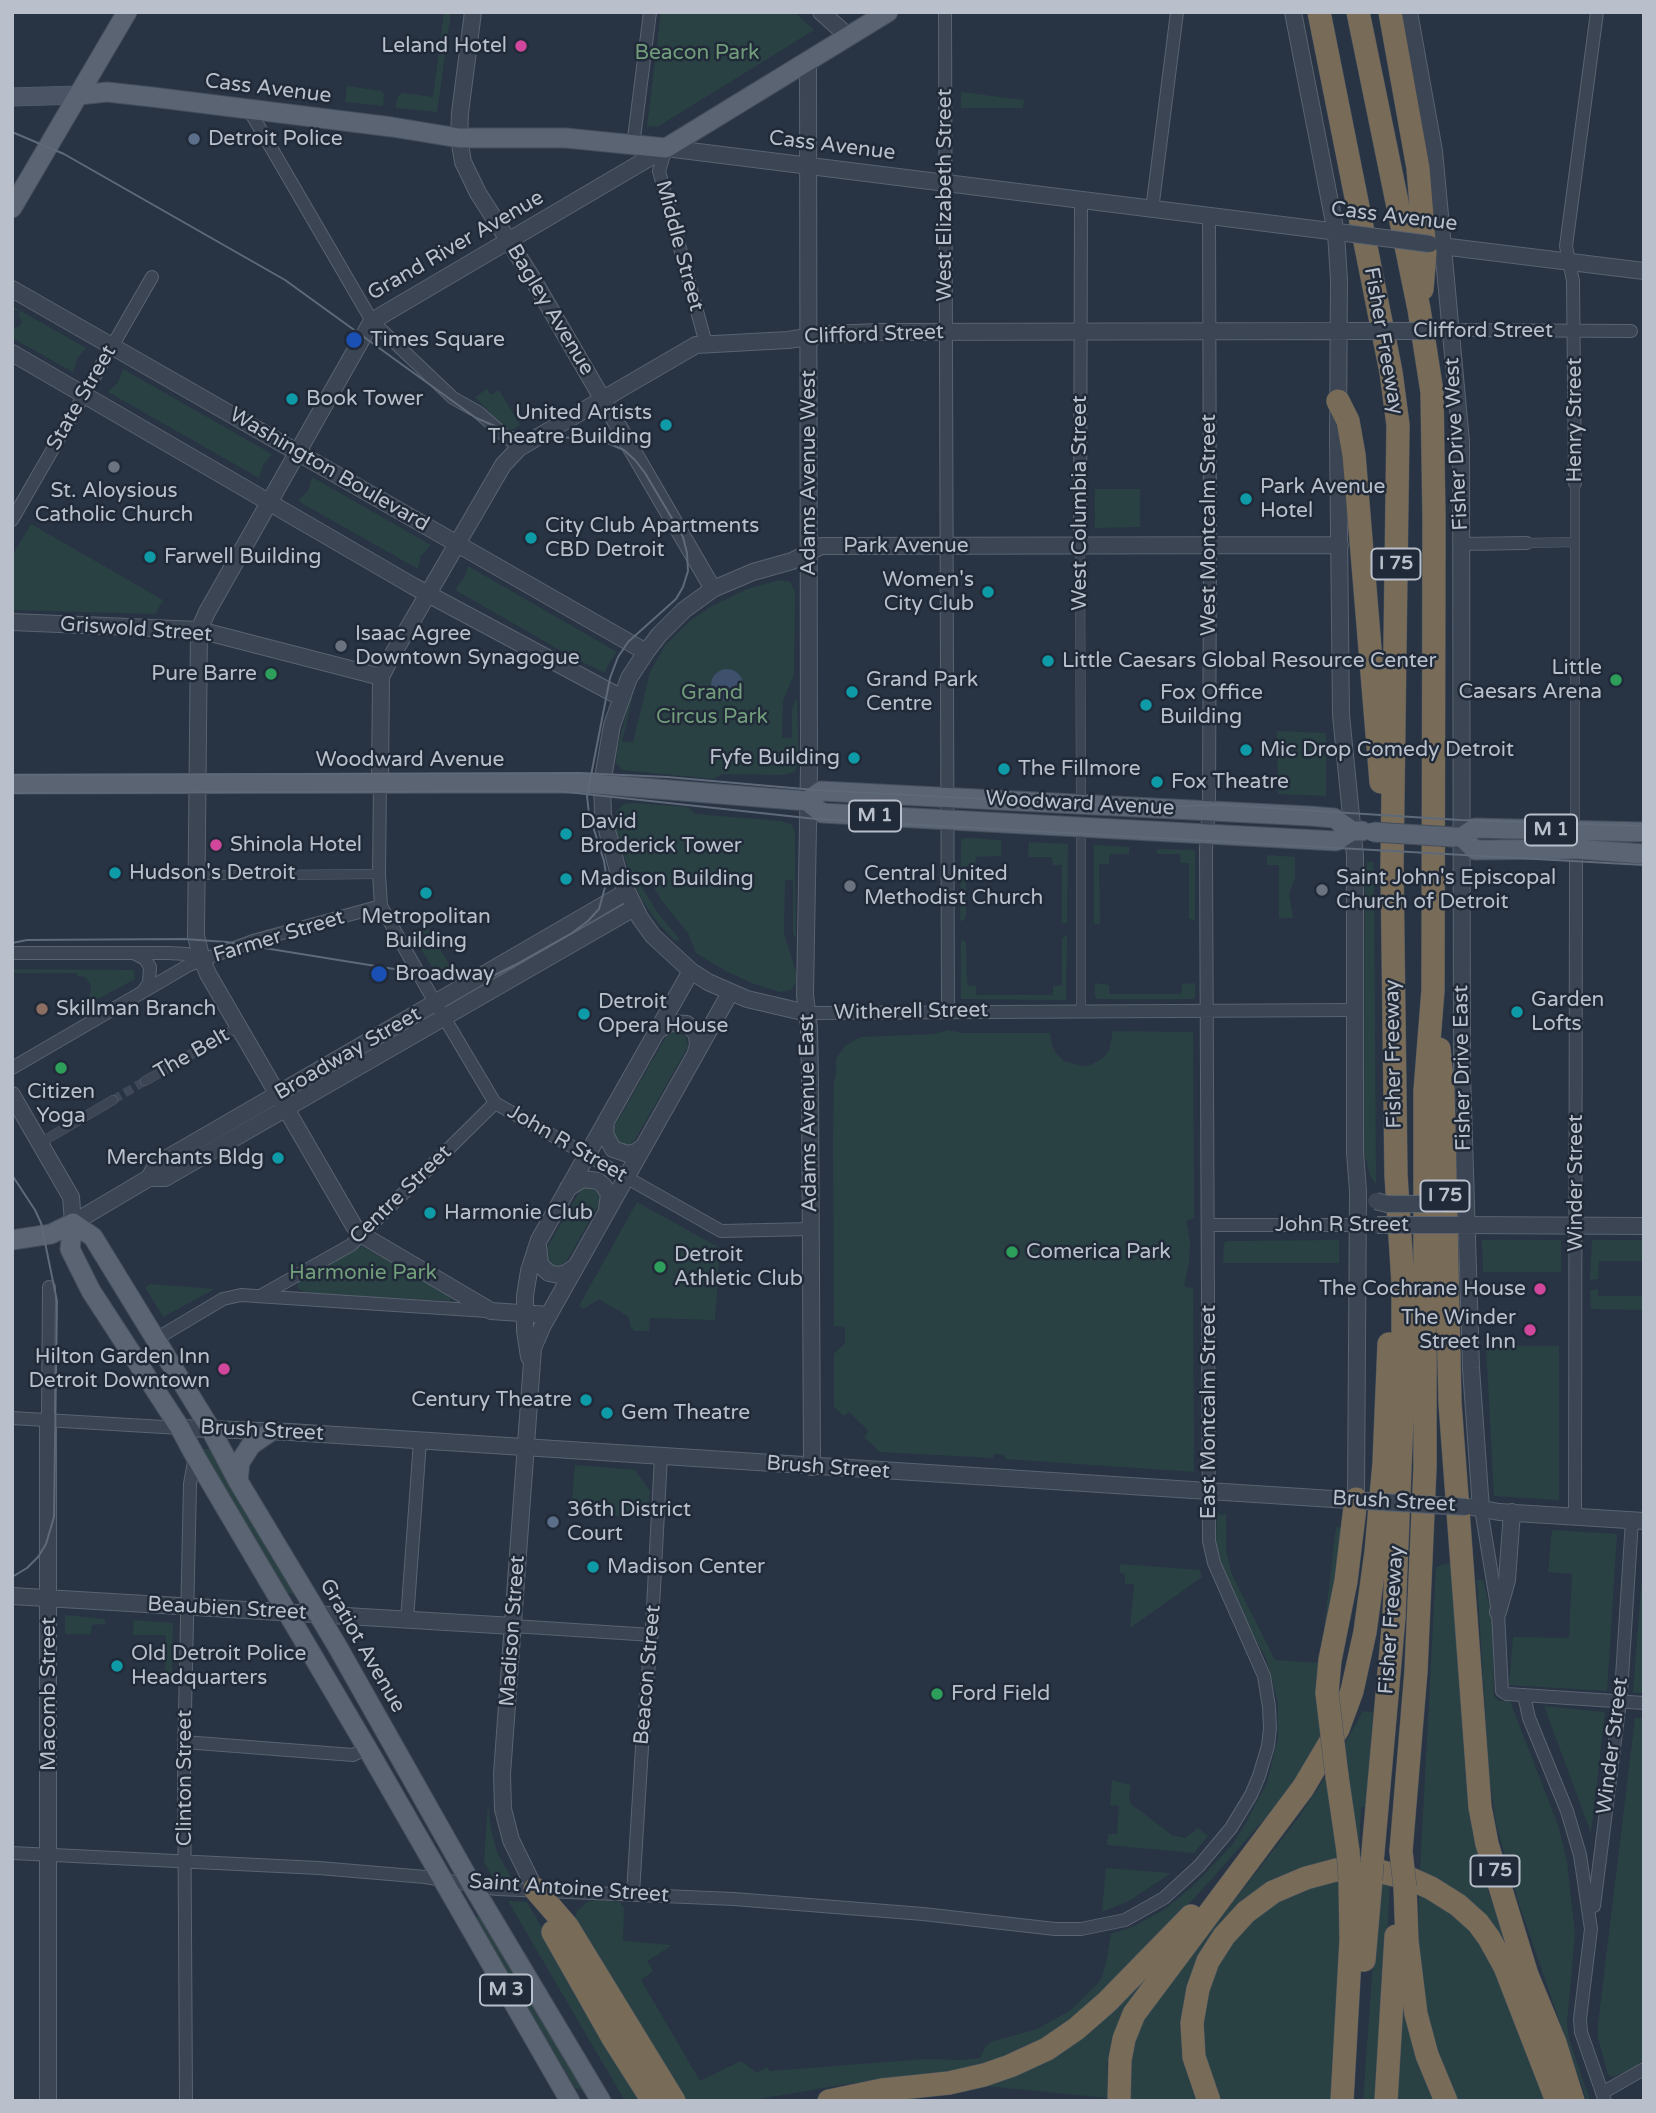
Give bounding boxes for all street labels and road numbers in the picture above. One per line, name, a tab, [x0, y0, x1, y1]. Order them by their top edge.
street label: Cass Avenue	[203, 69, 333, 109]
street label: West Elizabeth Street	[932, 88, 958, 302]
street label: Cass Avenue	[767, 126, 897, 166]
street label: Middle Street	[649, 178, 709, 314]
street label: Grand River Avenue	[364, 185, 548, 307]
street label: Cass Avenue	[1329, 197, 1459, 237]
street label: Bagley Avenue	[501, 240, 599, 380]
street label: Fisher Freeway	[1358, 265, 1408, 417]
street label: Clifford Street	[1413, 318, 1553, 344]
street label: Clifford Street	[804, 320, 944, 350]
street label: State Street	[42, 341, 122, 455]
street label: Fisher Drive West	[1440, 357, 1474, 531]
street label: Henry Street	[1562, 357, 1588, 483]
street label: Adams Avenue West	[796, 370, 822, 576]
street label: West Columbia Street	[1067, 395, 1093, 611]
street label: Washington Boulevard	[225, 403, 433, 537]
street label: West Montcalm Street	[1196, 414, 1222, 636]
street label: Park Avenue	[843, 533, 969, 559]
road number: I 75	[1372, 548, 1420, 580]
street label: Griswold Street	[59, 612, 213, 648]
street label: Woodward Avenue	[316, 747, 504, 773]
street label: Woodward Avenue	[985, 786, 1175, 822]
road number: M 1	[849, 800, 901, 832]
road number: M 1	[1525, 814, 1577, 846]
street label: Farmer Street	[210, 905, 348, 969]
street label: Fisher Freeway	[1380, 979, 1408, 1129]
street label: Fisher Drive East	[1449, 985, 1477, 1151]
street label: Witherell Street	[834, 998, 988, 1026]
street label: Broadway Street	[270, 1002, 426, 1106]
street label: Adams Avenue East	[795, 1013, 823, 1213]
street label: The Belt	[150, 1022, 234, 1086]
street label: John R Street	[503, 1100, 631, 1188]
street label: Winder Street	[1563, 1114, 1589, 1252]
street label: Centre Street	[345, 1140, 457, 1250]
road number: I 75	[1420, 1180, 1470, 1212]
street label: John R Street	[1275, 1212, 1409, 1238]
street label: East Montcalm Street	[1196, 1305, 1222, 1519]
street label: Brush Street	[200, 1415, 324, 1447]
street label: Brush Street	[765, 1451, 891, 1485]
street label: Brush Street	[1332, 1486, 1456, 1518]
street label: Fisher Freeway	[1374, 1545, 1410, 1695]
street label: Madison Street	[495, 1554, 531, 1708]
street label: Gratiot Avenue	[314, 1575, 410, 1717]
street label: Beaubien Street	[147, 1592, 307, 1626]
street label: Beacon Street	[629, 1604, 667, 1746]
street label: Macomb Street	[36, 1617, 62, 1771]
street label: Winder Street	[1592, 1676, 1634, 1816]
street label: Clinton Street	[172, 1710, 198, 1846]
road number: I 75	[1470, 1856, 1520, 1886]
street label: Saint Antoine Street	[468, 1869, 670, 1909]
road number: M 3	[480, 1974, 532, 2006]

